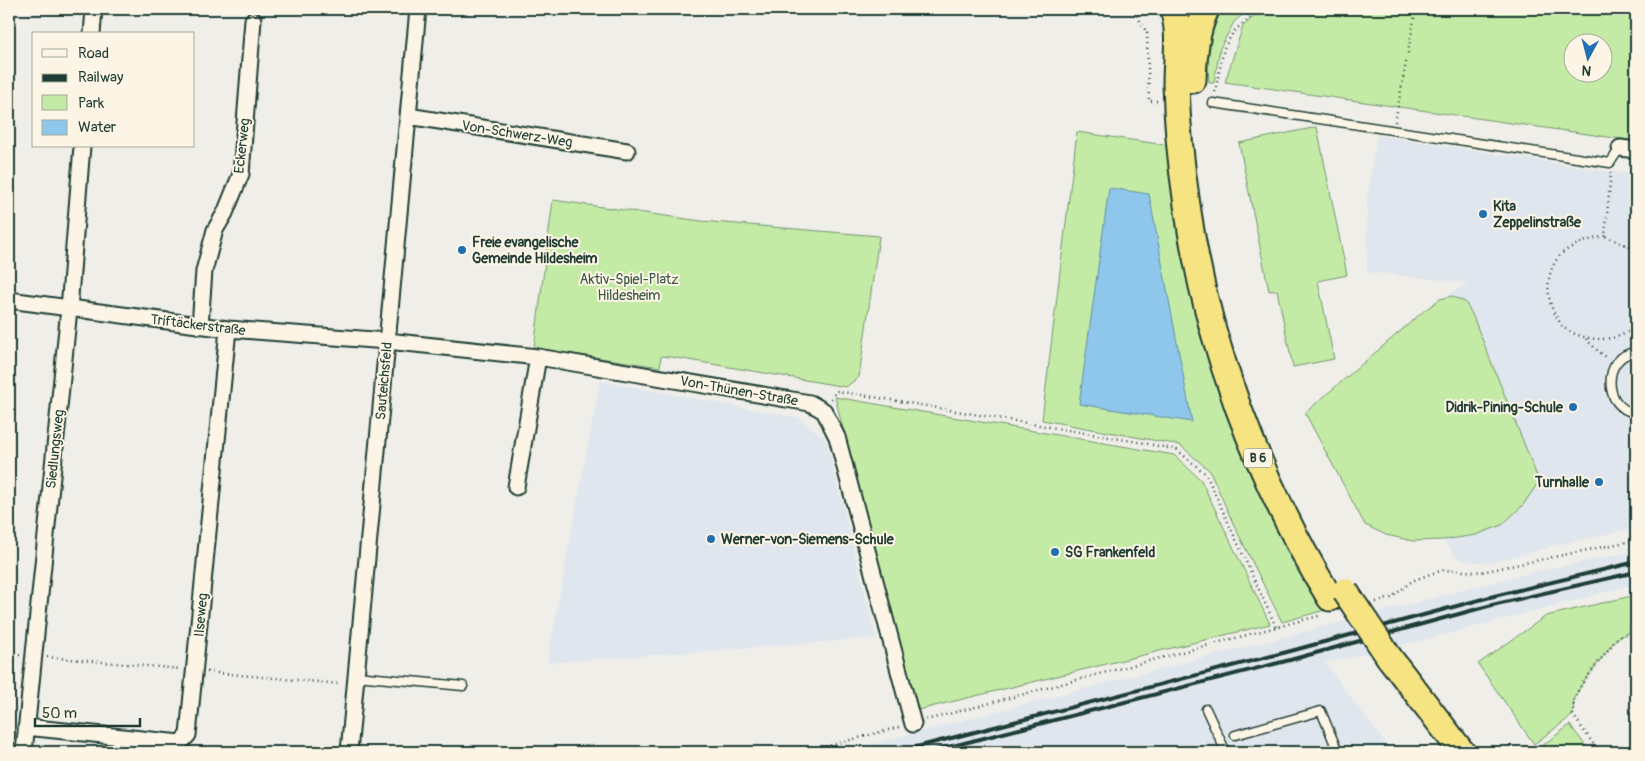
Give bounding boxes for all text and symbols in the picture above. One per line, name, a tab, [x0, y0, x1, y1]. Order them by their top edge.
legend	[32, 32, 195, 148]
north arrow	[1562, 32, 1612, 82]
text: Road	[78, 44, 109, 63]
text: N	[1581, 61, 1592, 79]
text: Railway	[78, 68, 124, 87]
text: Park	[78, 94, 105, 113]
street label: Eckerweg	[231, 117, 253, 175]
street label: Von-Schwerz-Weg	[460, 117, 574, 151]
text: Water	[78, 118, 117, 137]
place label: Kita Zeppelinstraße	[1493, 198, 1582, 231]
marker: Kita Zeppelinstraße	[1477, 208, 1489, 220]
place label: Freie evangelische Gemeinde Hildesheim	[472, 234, 598, 267]
marker: Freie evangelische Gemeinde Hildesheim	[456, 244, 468, 256]
park label: Aktiv-Spiel-Platz Hildesheim	[579, 271, 679, 304]
street label: Triftäckerstraße	[150, 311, 247, 339]
street label: Sauteichsfeld	[372, 341, 396, 421]
street label: Von-Thünen-Straße	[679, 372, 799, 410]
place label: Didrik-Pining-Schule	[1445, 399, 1564, 416]
marker: Didrik-Pining-Schule	[1567, 401, 1579, 413]
street label: Siedlungsweg	[42, 409, 68, 489]
road number: B 6	[1244, 448, 1272, 468]
place label: Turnhalle	[1534, 474, 1590, 491]
marker: Turnhalle	[1593, 476, 1605, 488]
place label: Werner-von-Siemens-Schule	[721, 531, 895, 548]
marker: Werner-von-Siemens-Schule	[705, 533, 717, 545]
place label: SG Frankenfeld	[1065, 544, 1155, 561]
marker: SG Frankenfeld	[1049, 546, 1061, 558]
street label: Ilseweg	[191, 592, 211, 638]
scale bar	[35, 696, 140, 728]
text: 50 m	[42, 704, 77, 723]

